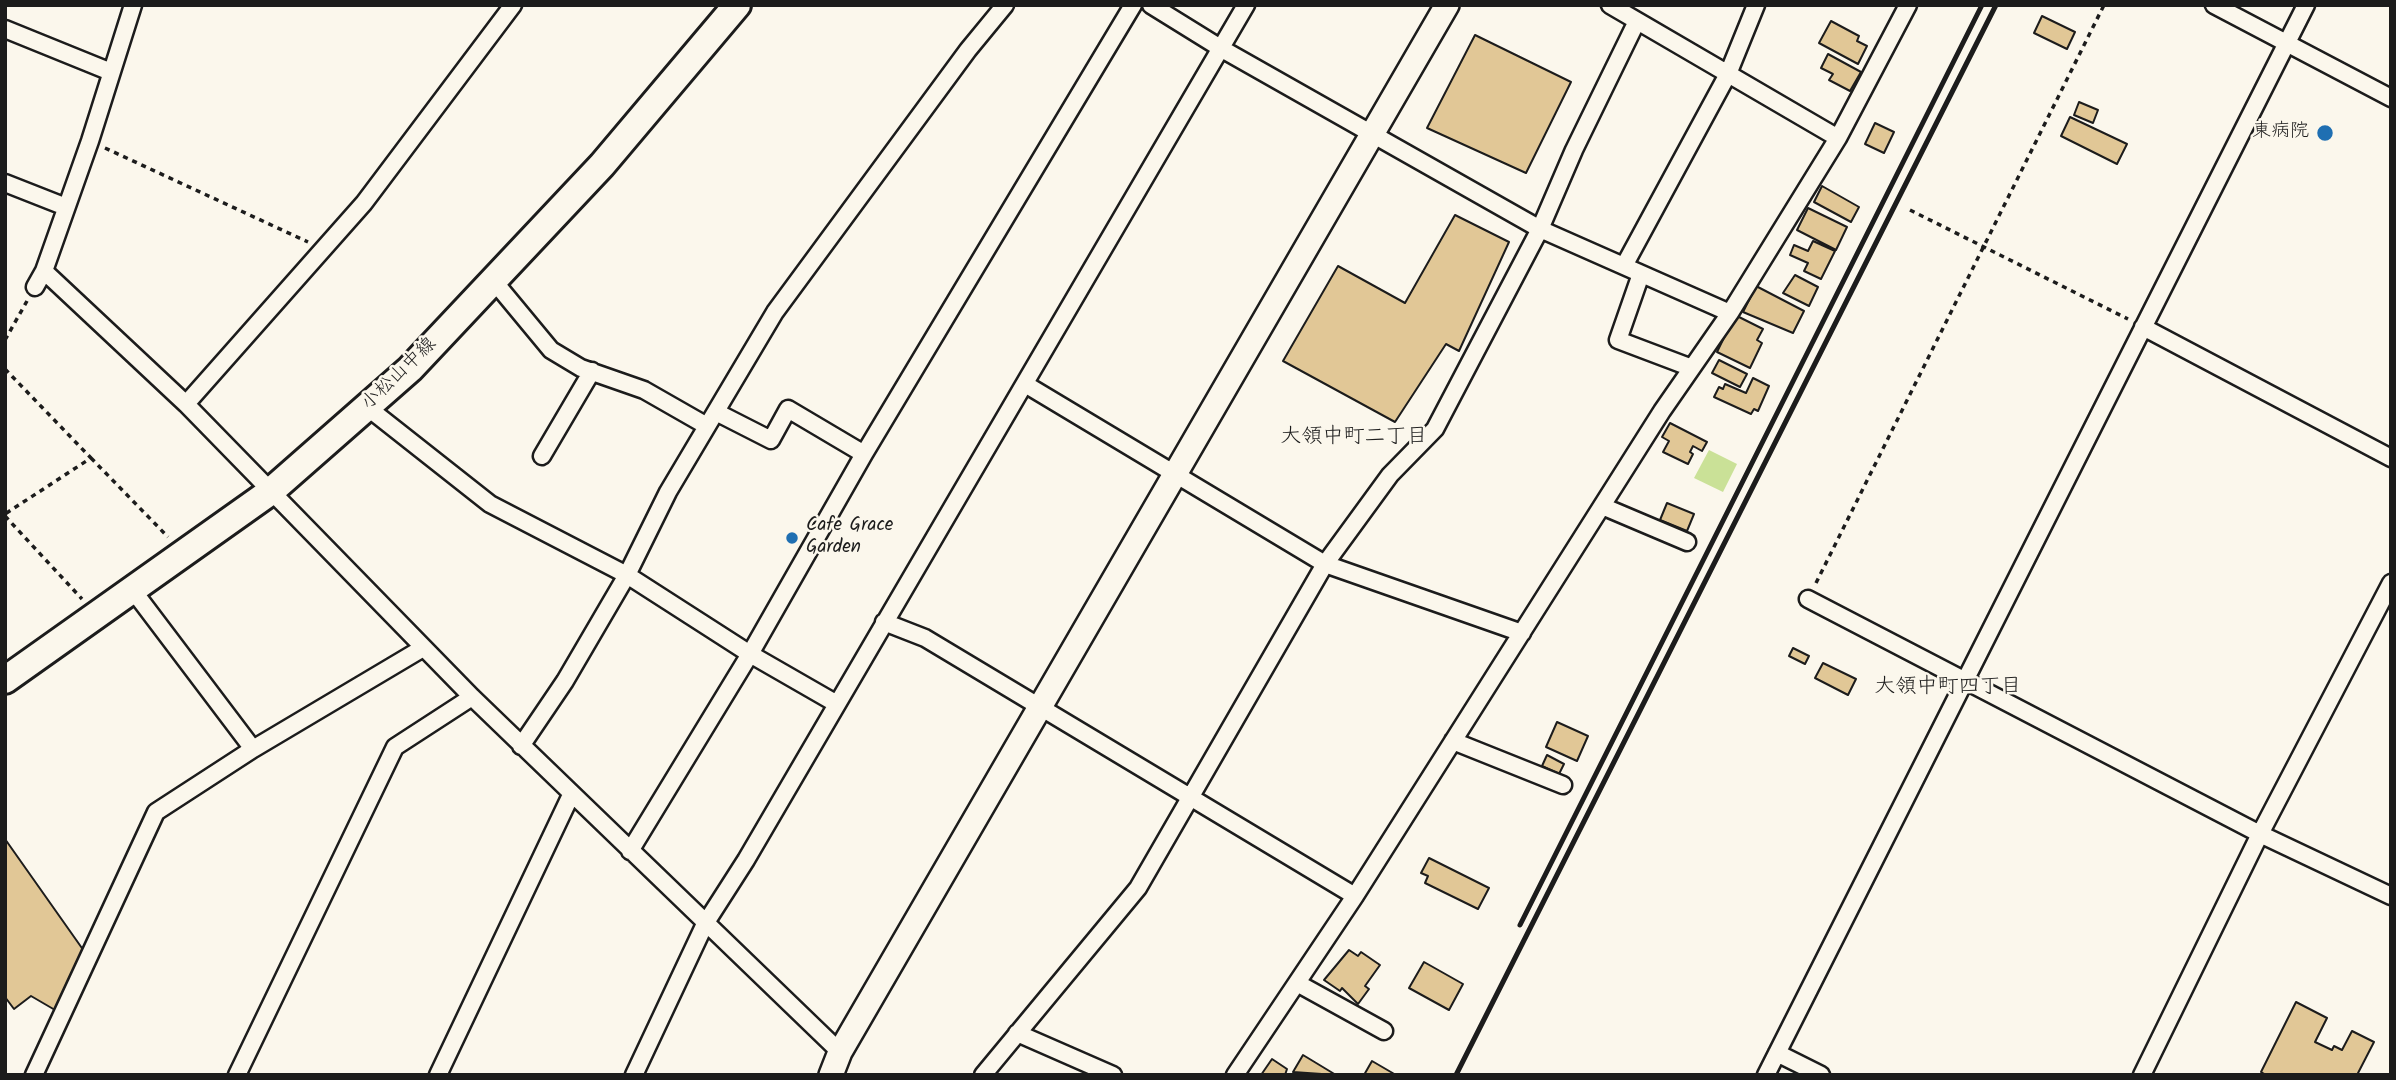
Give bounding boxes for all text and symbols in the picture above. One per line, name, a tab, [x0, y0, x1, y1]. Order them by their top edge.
place label: 東病院	[2252, 122, 2309, 144]
marker: 東病院	[2315, 123, 2335, 143]
street label: 小松山中線	[358, 334, 442, 416]
district label: 大領中町二丁目	[1281, 425, 1427, 451]
place label: Cafe Grace Garden	[806, 516, 893, 560]
marker: Cafe Grace Garden	[784, 530, 800, 546]
district label: 大領中町四丁目	[1875, 675, 2021, 701]

